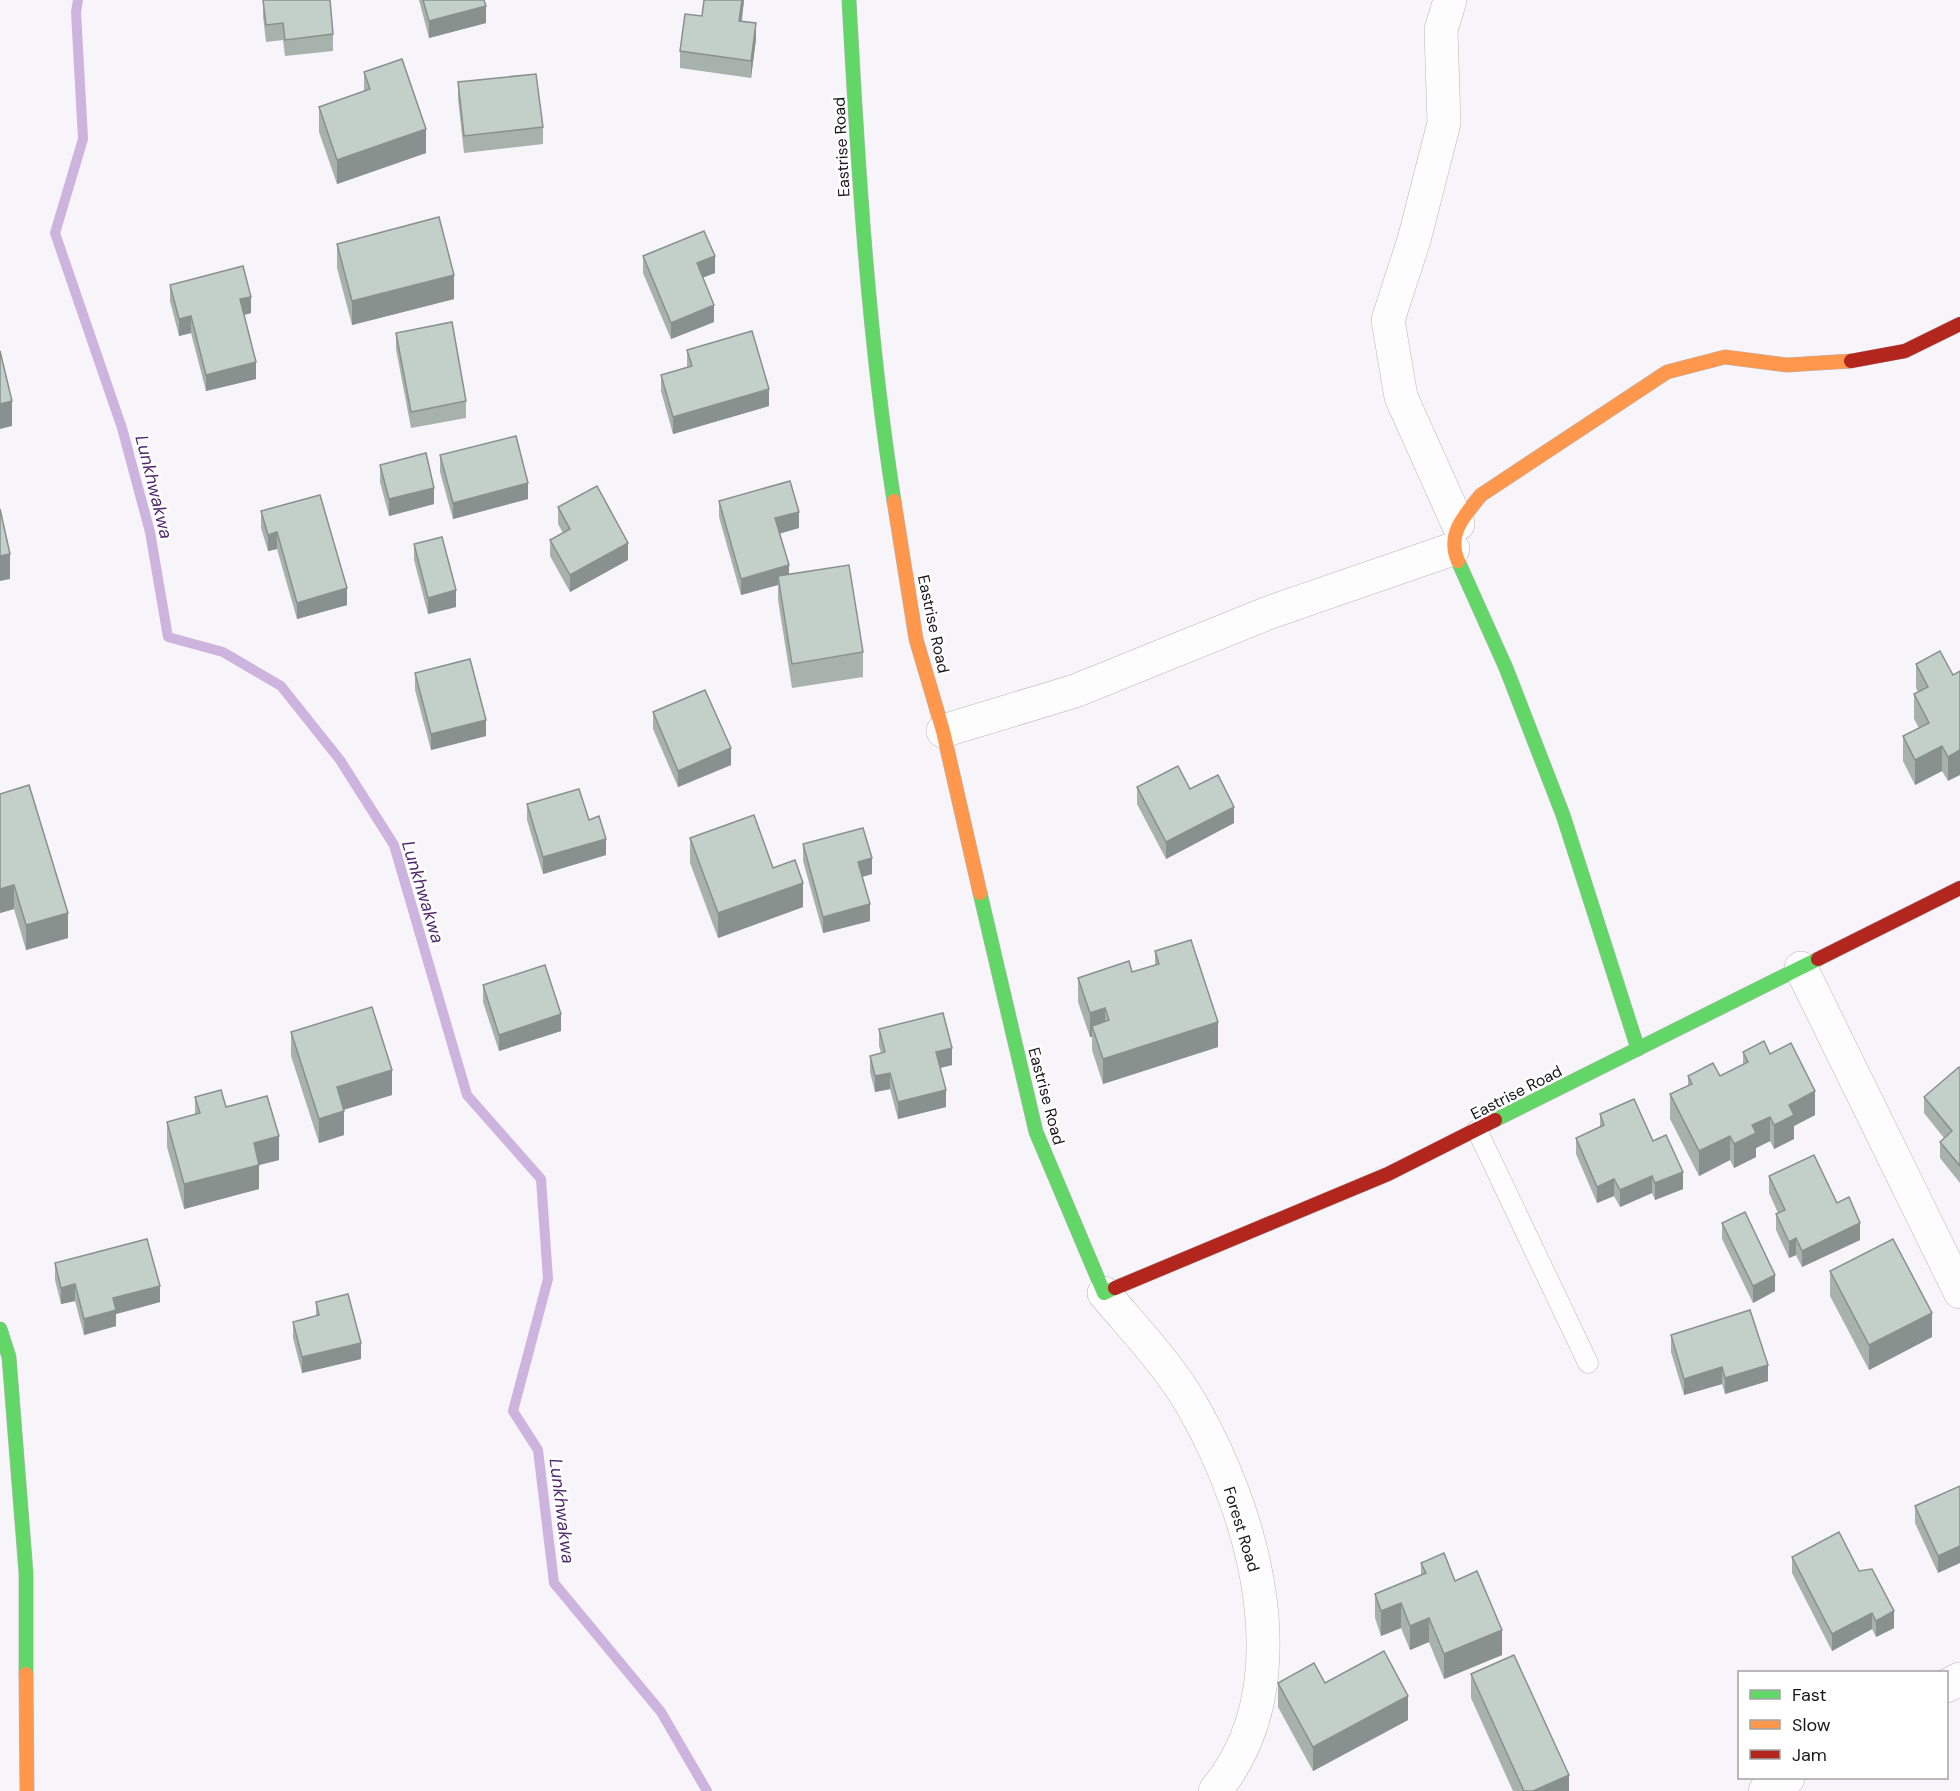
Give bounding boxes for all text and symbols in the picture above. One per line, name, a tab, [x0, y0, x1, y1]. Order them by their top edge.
street label: Eastrise Road	[828, 96, 855, 198]
water label: Lunkhwakwa	[130, 433, 178, 541]
street label: Eastrise Road	[913, 573, 954, 675]
water label: Lunkhwakwa	[396, 838, 450, 946]
street label: Eastrise Road	[1023, 1045, 1070, 1147]
street label: Eastrise Road	[1467, 1060, 1566, 1125]
water label: Lunkhwakwa	[544, 1457, 580, 1565]
street label: Forest Road	[1219, 1484, 1264, 1574]
legend	[1738, 1671, 1948, 1779]
text: Fast	[1792, 1683, 1827, 1707]
text: Slow	[1792, 1713, 1831, 1737]
text: Jam	[1792, 1743, 1827, 1767]

